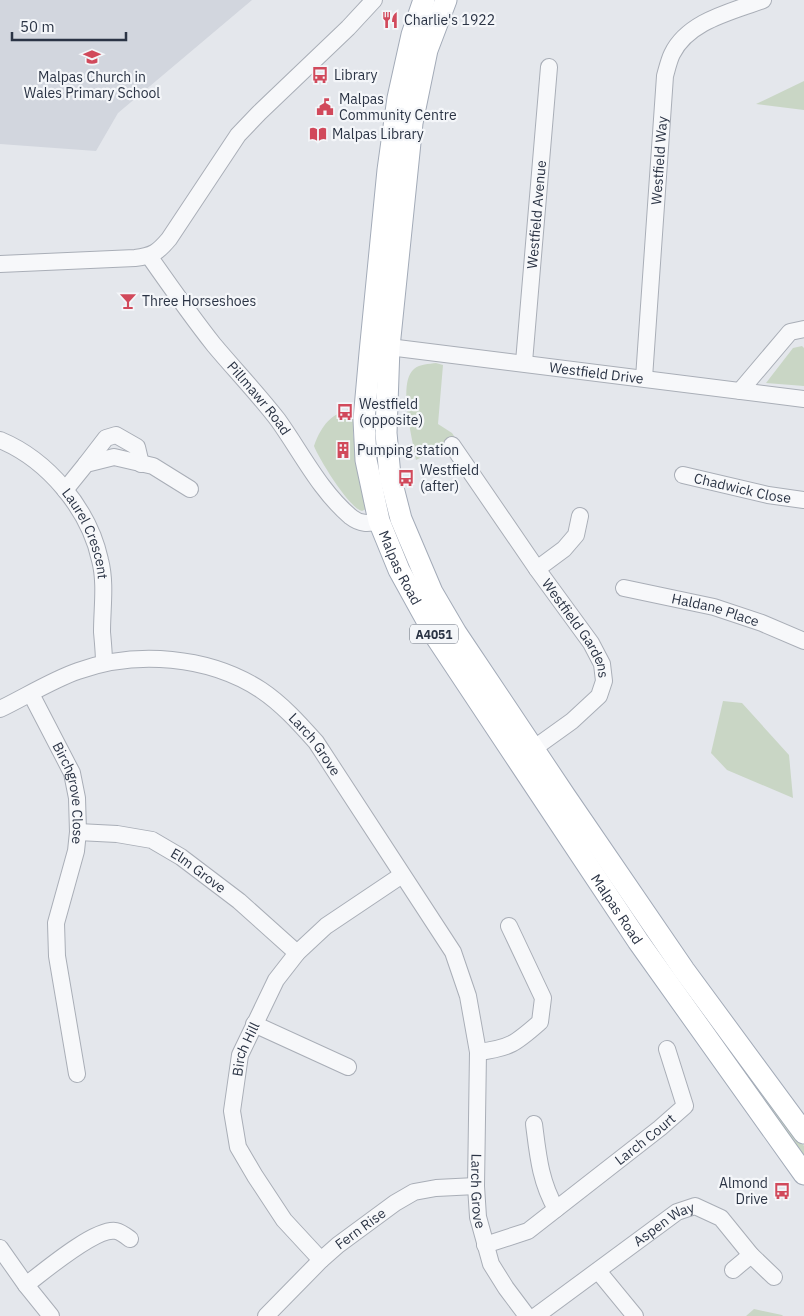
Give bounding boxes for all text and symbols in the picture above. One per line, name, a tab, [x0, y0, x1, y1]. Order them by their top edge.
scale bar	[12, 10, 126, 42]
restaurant icon: Charlie's 1922	[380, 10, 400, 30]
place label: Charlie's 1922	[404, 11, 495, 29]
text: 50 m	[20, 17, 55, 36]
school or university icon: Malpas Church in Wales Primary School	[82, 47, 102, 67]
bus stop icon: Library	[310, 65, 330, 85]
place label: Library	[334, 66, 377, 84]
place label: Malpas Church in Wales Primary School	[24, 68, 160, 102]
place label: Malpas Community Centre	[339, 90, 457, 124]
public building icon: Malpas Community Centre	[315, 97, 335, 117]
street label: Westfield Way	[647, 115, 671, 206]
library icon: Malpas Library	[308, 124, 328, 144]
place label: Malpas Library	[332, 125, 424, 143]
street label: Westfield Avenue	[523, 159, 550, 270]
bar icon: Three Horseshoes	[118, 291, 138, 311]
place label: Three Horseshoes	[142, 292, 256, 310]
street label: Pillmawr Road	[223, 358, 295, 439]
street label: Westfield Drive	[548, 358, 645, 388]
place label: Westfield (opposite)	[359, 395, 423, 429]
bus stop icon: Westfield (opposite)	[335, 402, 355, 422]
building icon: Pumping station	[333, 440, 353, 460]
place label: Pumping station	[357, 441, 459, 459]
place label: Westfield (after)	[420, 461, 479, 495]
bus stop icon: Westfield (after)	[396, 468, 416, 488]
street label: Chadwick Close	[692, 469, 793, 507]
street label: Laurel Crescent	[58, 484, 112, 580]
street label: Malpas Road	[375, 528, 426, 608]
street label: Westfield Gardens	[538, 575, 613, 679]
street label: Haldane Place	[670, 589, 762, 631]
road number: A4051	[410, 624, 458, 644]
street label: Larch Grove	[285, 709, 345, 779]
street label: Birchgrove Close	[48, 739, 87, 845]
street label: Elm Grove	[167, 844, 230, 897]
street label: Malpas Road	[587, 871, 647, 948]
street label: Birch Hill	[228, 1019, 264, 1077]
street label: Larch Court	[611, 1110, 679, 1169]
street label: Larch Grove	[467, 1153, 490, 1231]
place label: Almond Drive	[719, 1174, 768, 1208]
bus stop icon: Almond Drive	[772, 1181, 792, 1201]
street label: Aspen Way	[630, 1198, 697, 1250]
street label: Fern Rise	[331, 1204, 390, 1253]

